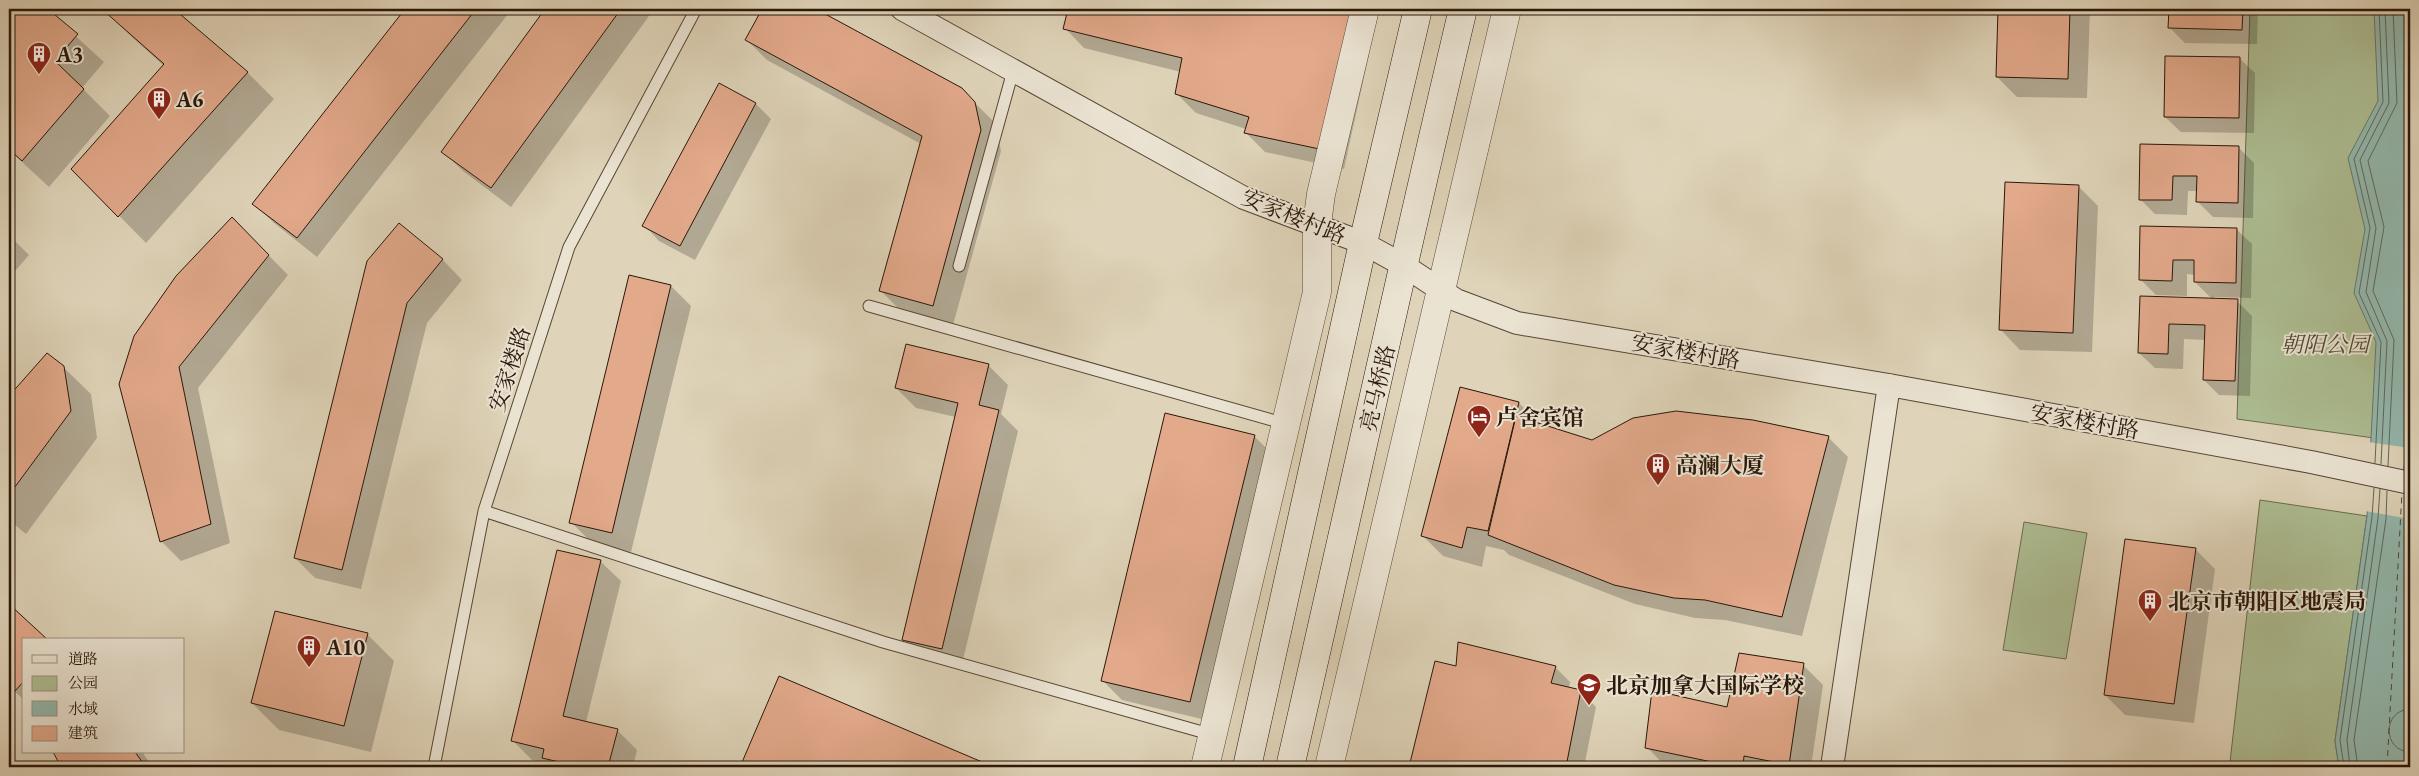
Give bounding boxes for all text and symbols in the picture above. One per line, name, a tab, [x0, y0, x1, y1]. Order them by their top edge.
place label: A3	[55, 40, 83, 69]
building icon: A3	[26, 41, 52, 75]
place label: A6	[175, 85, 204, 114]
building icon: A6	[146, 86, 172, 120]
street label: 安家楼村路	[1237, 182, 1350, 251]
street label: 安家楼路	[482, 323, 537, 415]
street label: 安家楼村路	[1629, 328, 1743, 375]
park label: 朝阳公园	[2281, 330, 2372, 359]
street label: 亮马桥路	[1353, 342, 1402, 434]
street label: 安家楼村路	[2028, 398, 2142, 445]
place label: 卢舍宾馆	[1496, 403, 1584, 432]
hotel icon: 卢舍宾馆	[1466, 404, 1492, 438]
place label: 高澜大厦	[1676, 451, 1764, 480]
building icon: 高澜大厦	[1645, 452, 1671, 486]
place label: 北京市朝阳区地震局	[2168, 587, 2366, 616]
building icon: 北京市朝阳区地震局	[2137, 588, 2163, 622]
place label: A10	[325, 633, 365, 662]
building icon: A10	[296, 634, 322, 668]
legend	[22, 638, 185, 754]
text: 道路	[68, 649, 98, 668]
place label: 北京加拿大国际学校	[1606, 671, 1804, 700]
school or university icon: 北京加拿大国际学校	[1576, 672, 1602, 706]
text: 公园	[68, 673, 98, 692]
text: 水域	[68, 699, 98, 718]
text: 建筑	[68, 723, 98, 742]

